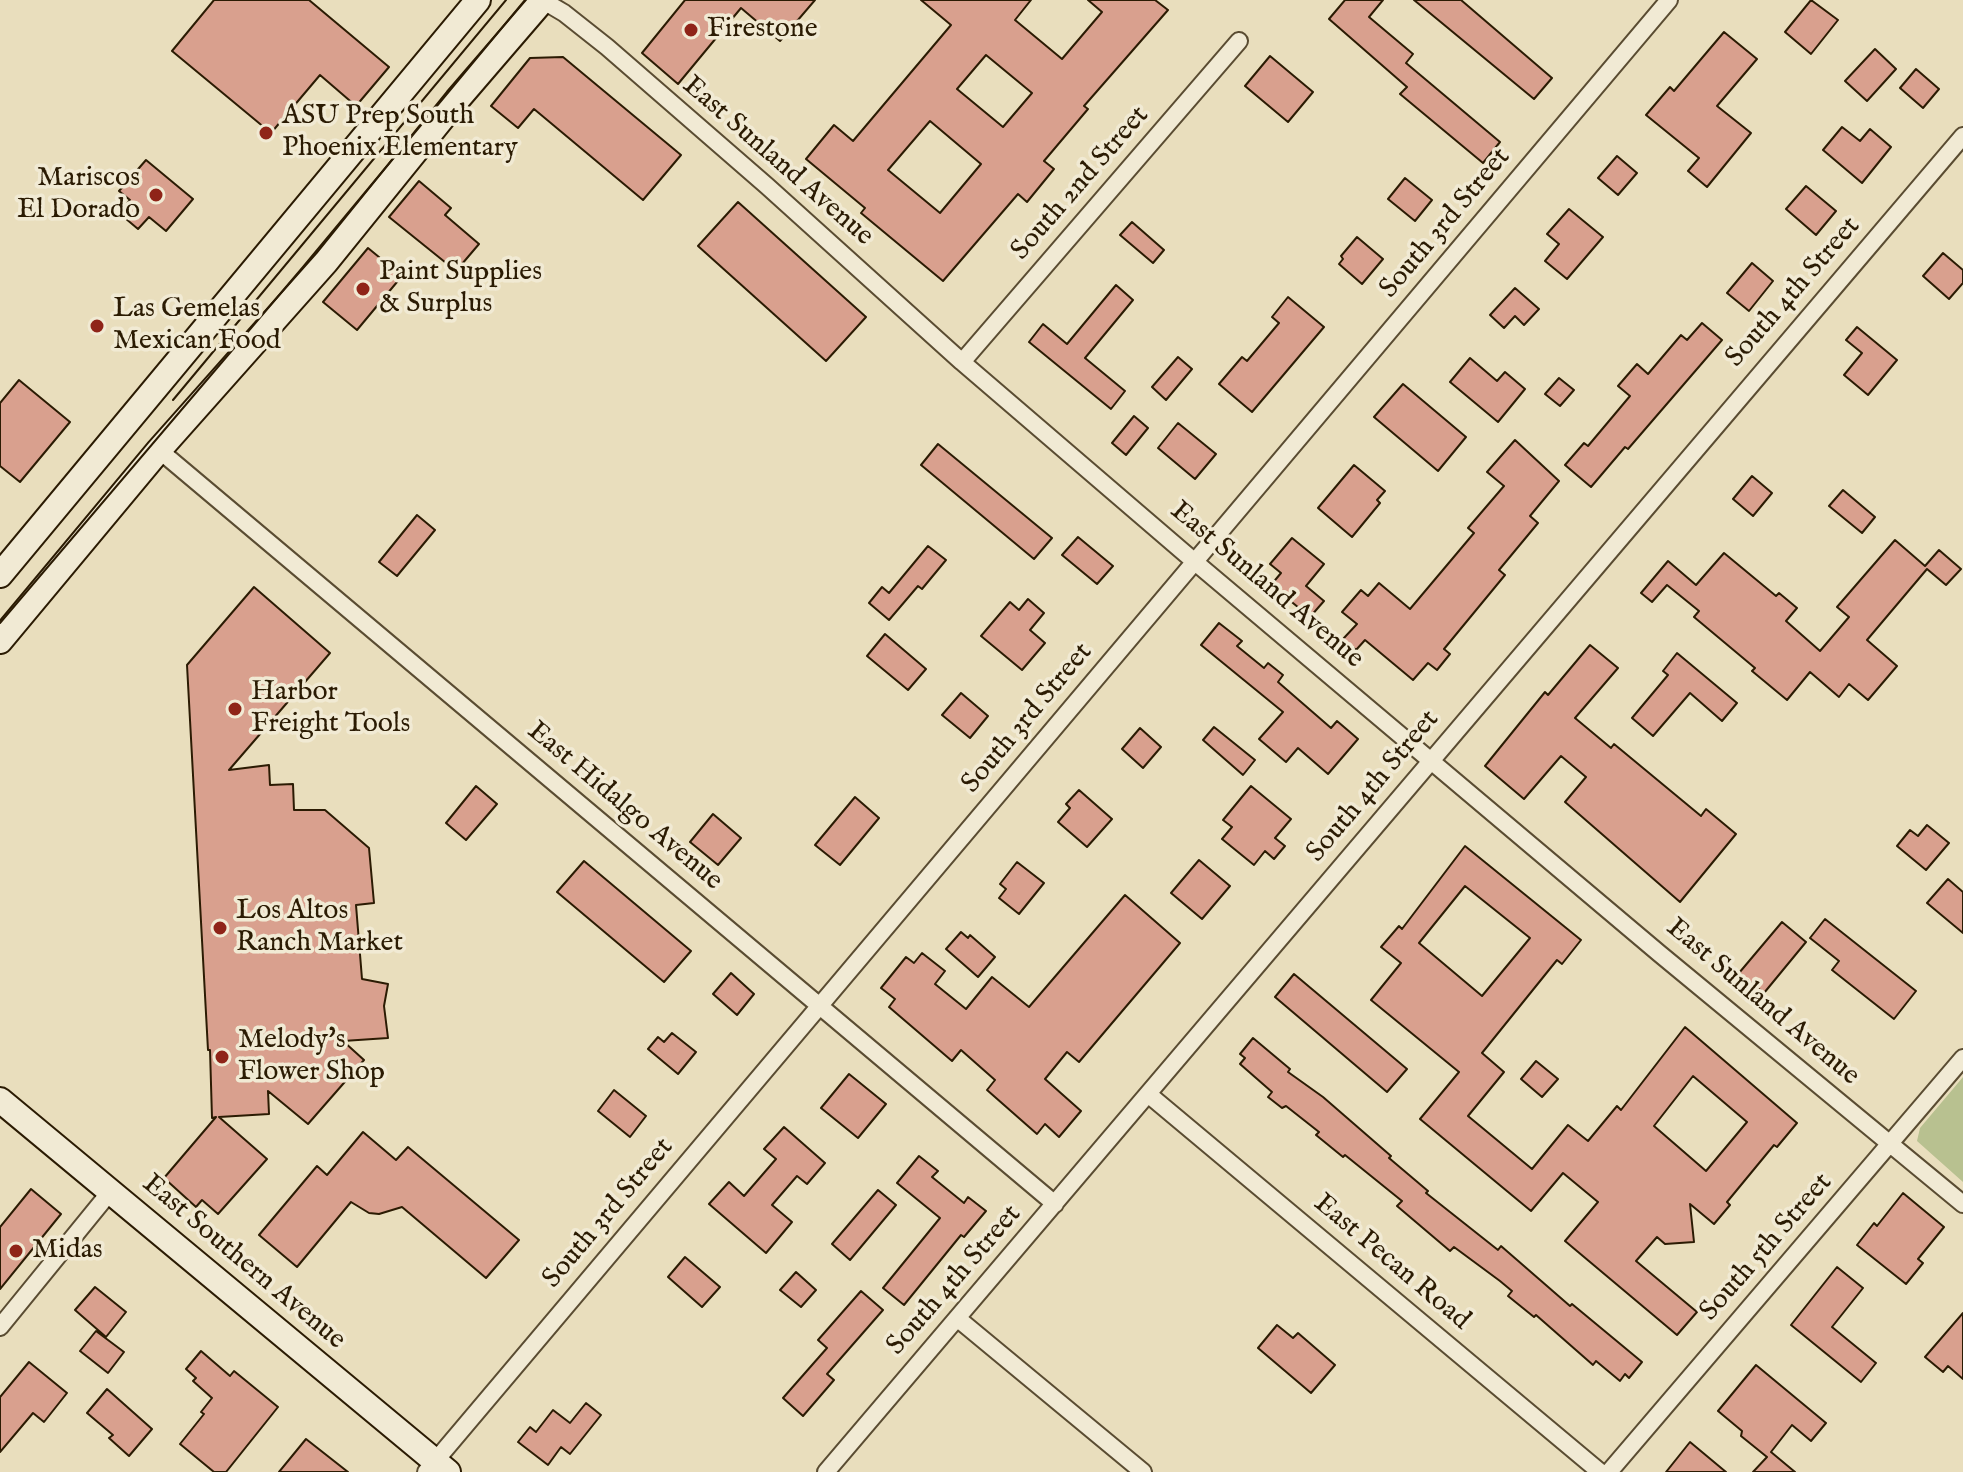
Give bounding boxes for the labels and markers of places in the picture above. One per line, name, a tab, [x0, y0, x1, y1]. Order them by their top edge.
place label: Firestone	[707, 13, 818, 47]
marker: Firestone	[682, 21, 700, 39]
place label: ASU Prep South Phoenix Elementary	[282, 100, 518, 166]
marker: ASU Prep South Phoenix Elementary	[257, 124, 275, 142]
place label: Mariscos El Dorado	[17, 162, 140, 228]
marker: Mariscos El Dorado	[147, 186, 165, 204]
place label: Paint Supplies & Surplus	[379, 256, 542, 322]
marker: Paint Supplies & Surplus	[354, 280, 372, 298]
place label: Las Gemelas Mexican Food	[113, 293, 281, 359]
marker: Las Gemelas Mexican Food	[88, 317, 106, 335]
place label: Harbor Freight Tools	[251, 676, 410, 742]
marker: Harbor Freight Tools	[226, 700, 244, 718]
place label: Los Altos Ranch Market	[236, 895, 403, 961]
marker: Los Altos Ranch Market	[211, 919, 229, 937]
place label: Melody's Flower Shop	[238, 1024, 385, 1090]
marker: Melody's Flower Shop	[213, 1048, 231, 1066]
place label: Midas	[32, 1234, 103, 1268]
marker: Midas	[7, 1242, 25, 1260]

